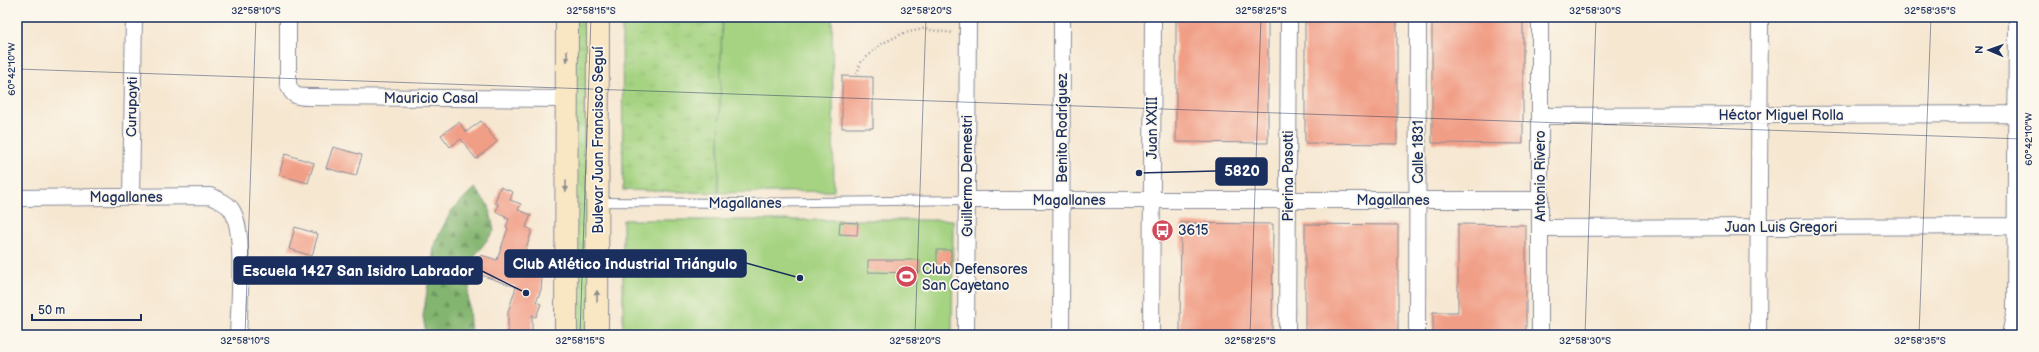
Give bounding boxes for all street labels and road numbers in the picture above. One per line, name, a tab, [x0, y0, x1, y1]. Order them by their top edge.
street label: Bulevar Juan Francisco Seguí	[590, 46, 607, 234]
street label: Benito Rodríguez	[1054, 73, 1071, 183]
street label: Curupayti	[123, 77, 141, 137]
street label: Mauricio Casal	[384, 90, 478, 107]
street label: Juan XXIII	[1144, 97, 1161, 159]
street label: Héctor Miguel Rolla	[1718, 107, 1844, 124]
street label: Guillermo Demestri	[959, 115, 976, 237]
street label: Calle 1831	[1410, 120, 1427, 184]
street label: Pierina Pasotti	[1280, 130, 1297, 222]
street label: Antonio Rivero	[1532, 130, 1549, 222]
street label: Magallanes	[89, 189, 163, 206]
street label: Magallanes	[1032, 192, 1106, 209]
street label: Magallanes	[1356, 192, 1430, 209]
street label: Magallanes	[708, 195, 782, 212]
street label: Juan Luis Gregori	[1725, 219, 1837, 236]

